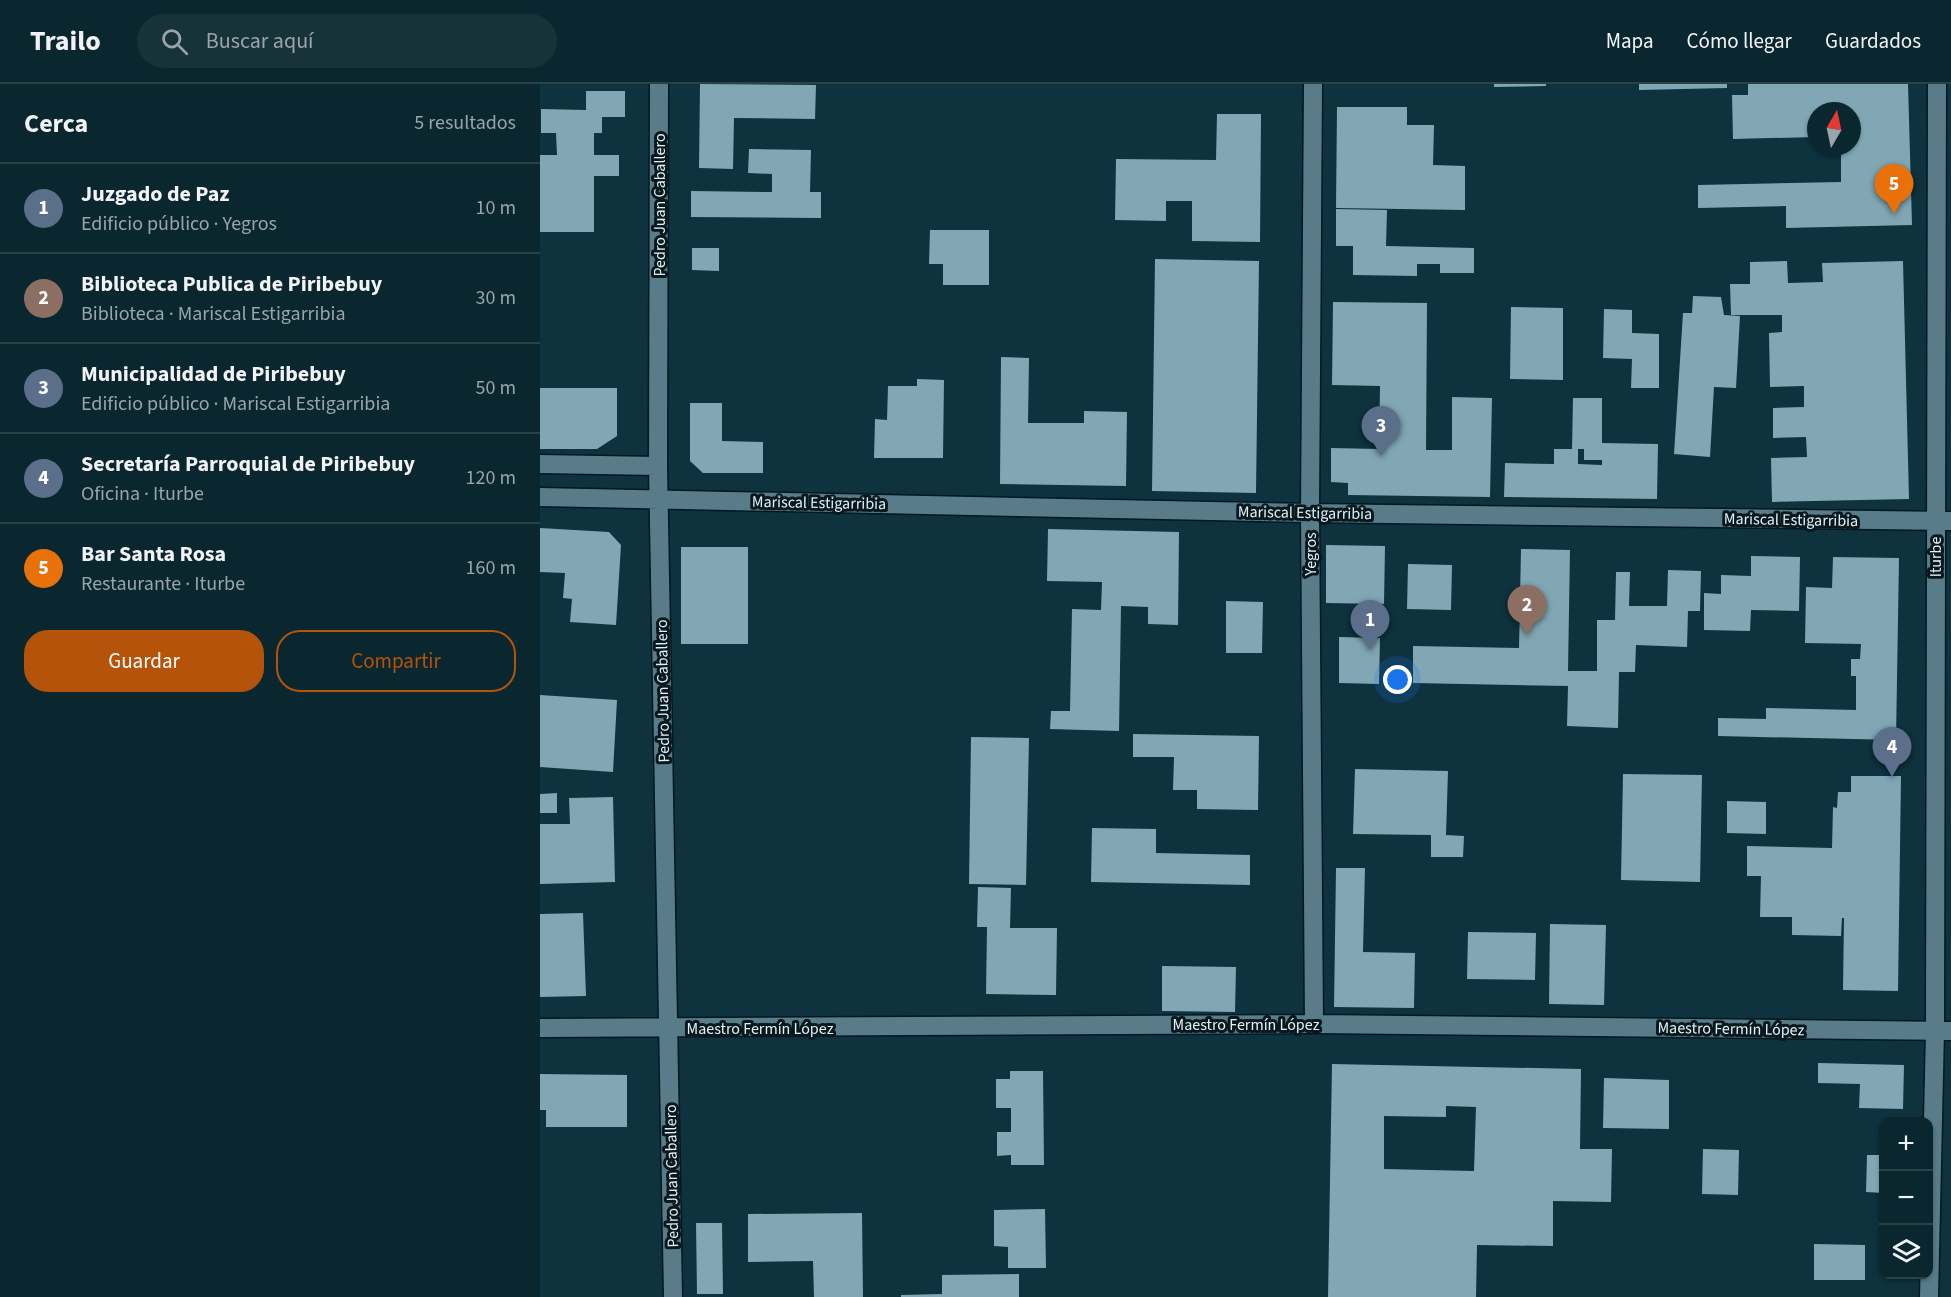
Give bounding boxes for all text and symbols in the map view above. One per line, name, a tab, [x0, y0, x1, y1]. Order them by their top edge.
search box	[137, 14, 557, 68]
text: Trailo	[30, 21, 101, 61]
icon: search	[158, 25, 191, 58]
text: Buscar aquí	[206, 25, 314, 57]
text: Mapa	[1606, 26, 1654, 56]
text: Cómo llegar	[1687, 26, 1792, 56]
text: Guardados	[1825, 26, 1921, 56]
north arrow	[1807, 102, 1861, 156]
text: Cerca	[24, 105, 88, 142]
text: 5 resultados	[414, 109, 516, 137]
street label: Pedro Juan Caballero	[649, 133, 671, 277]
pin: 5	[1874, 164, 1914, 214]
text: Juzgado de Paz	[81, 178, 229, 210]
text: 1	[38, 194, 49, 222]
text: 10 m	[476, 194, 516, 222]
text: Edificio público · Yegros	[81, 210, 277, 238]
text: Biblioteca Publica de Piribebuy	[81, 268, 382, 300]
text: 2	[38, 284, 49, 312]
text: 30 m	[476, 284, 516, 312]
text: Biblioteca · Mariscal Estigarribia	[81, 300, 346, 328]
text: Municipalidad de Piribebuy	[81, 358, 346, 390]
text: 3	[38, 374, 49, 402]
text: 50 m	[476, 374, 516, 402]
text: Edificio público · Mariscal Estigarribia	[81, 390, 390, 418]
pin: 3	[1362, 406, 1400, 456]
text: Secretaría Parroquial de Piribebuy	[81, 448, 415, 480]
text: 4	[38, 464, 49, 492]
text: 120 m	[466, 464, 516, 492]
text: Oficina · Iturbe	[81, 480, 204, 508]
street label: Mariscal Estigarribia	[752, 491, 886, 515]
street label: Mariscal Estigarribia	[1238, 501, 1372, 525]
street label: Mariscal Estigarribia	[1724, 508, 1858, 532]
street label: Yegros	[1300, 532, 1322, 577]
street label: Iturbe	[1925, 537, 1947, 577]
text: Bar Santa Rosa	[81, 538, 226, 570]
text: 5	[38, 554, 49, 582]
text: 160 m	[466, 554, 516, 582]
text: Restaurante · Iturbe	[81, 570, 245, 598]
pin: 2	[1508, 586, 1546, 635]
pin: 1	[1350, 600, 1390, 650]
street label: Pedro Juan Caballero	[651, 619, 675, 763]
button: Guardar	[24, 630, 264, 692]
button: Compartir	[276, 630, 516, 692]
your location	[1383, 665, 1412, 694]
pin: 4	[1872, 728, 1912, 777]
street label: Maestro Fermín López	[1173, 1014, 1320, 1036]
street label: Maestro Fermín López	[1657, 1017, 1805, 1041]
street label: Maestro Fermín López	[687, 1018, 834, 1040]
street label: Pedro Juan Caballero	[660, 1104, 684, 1248]
map controls	[1879, 1117, 1933, 1279]
button: +	[1879, 1117, 1933, 1171]
button: −	[1879, 1171, 1933, 1225]
button: layers	[1879, 1225, 1933, 1279]

